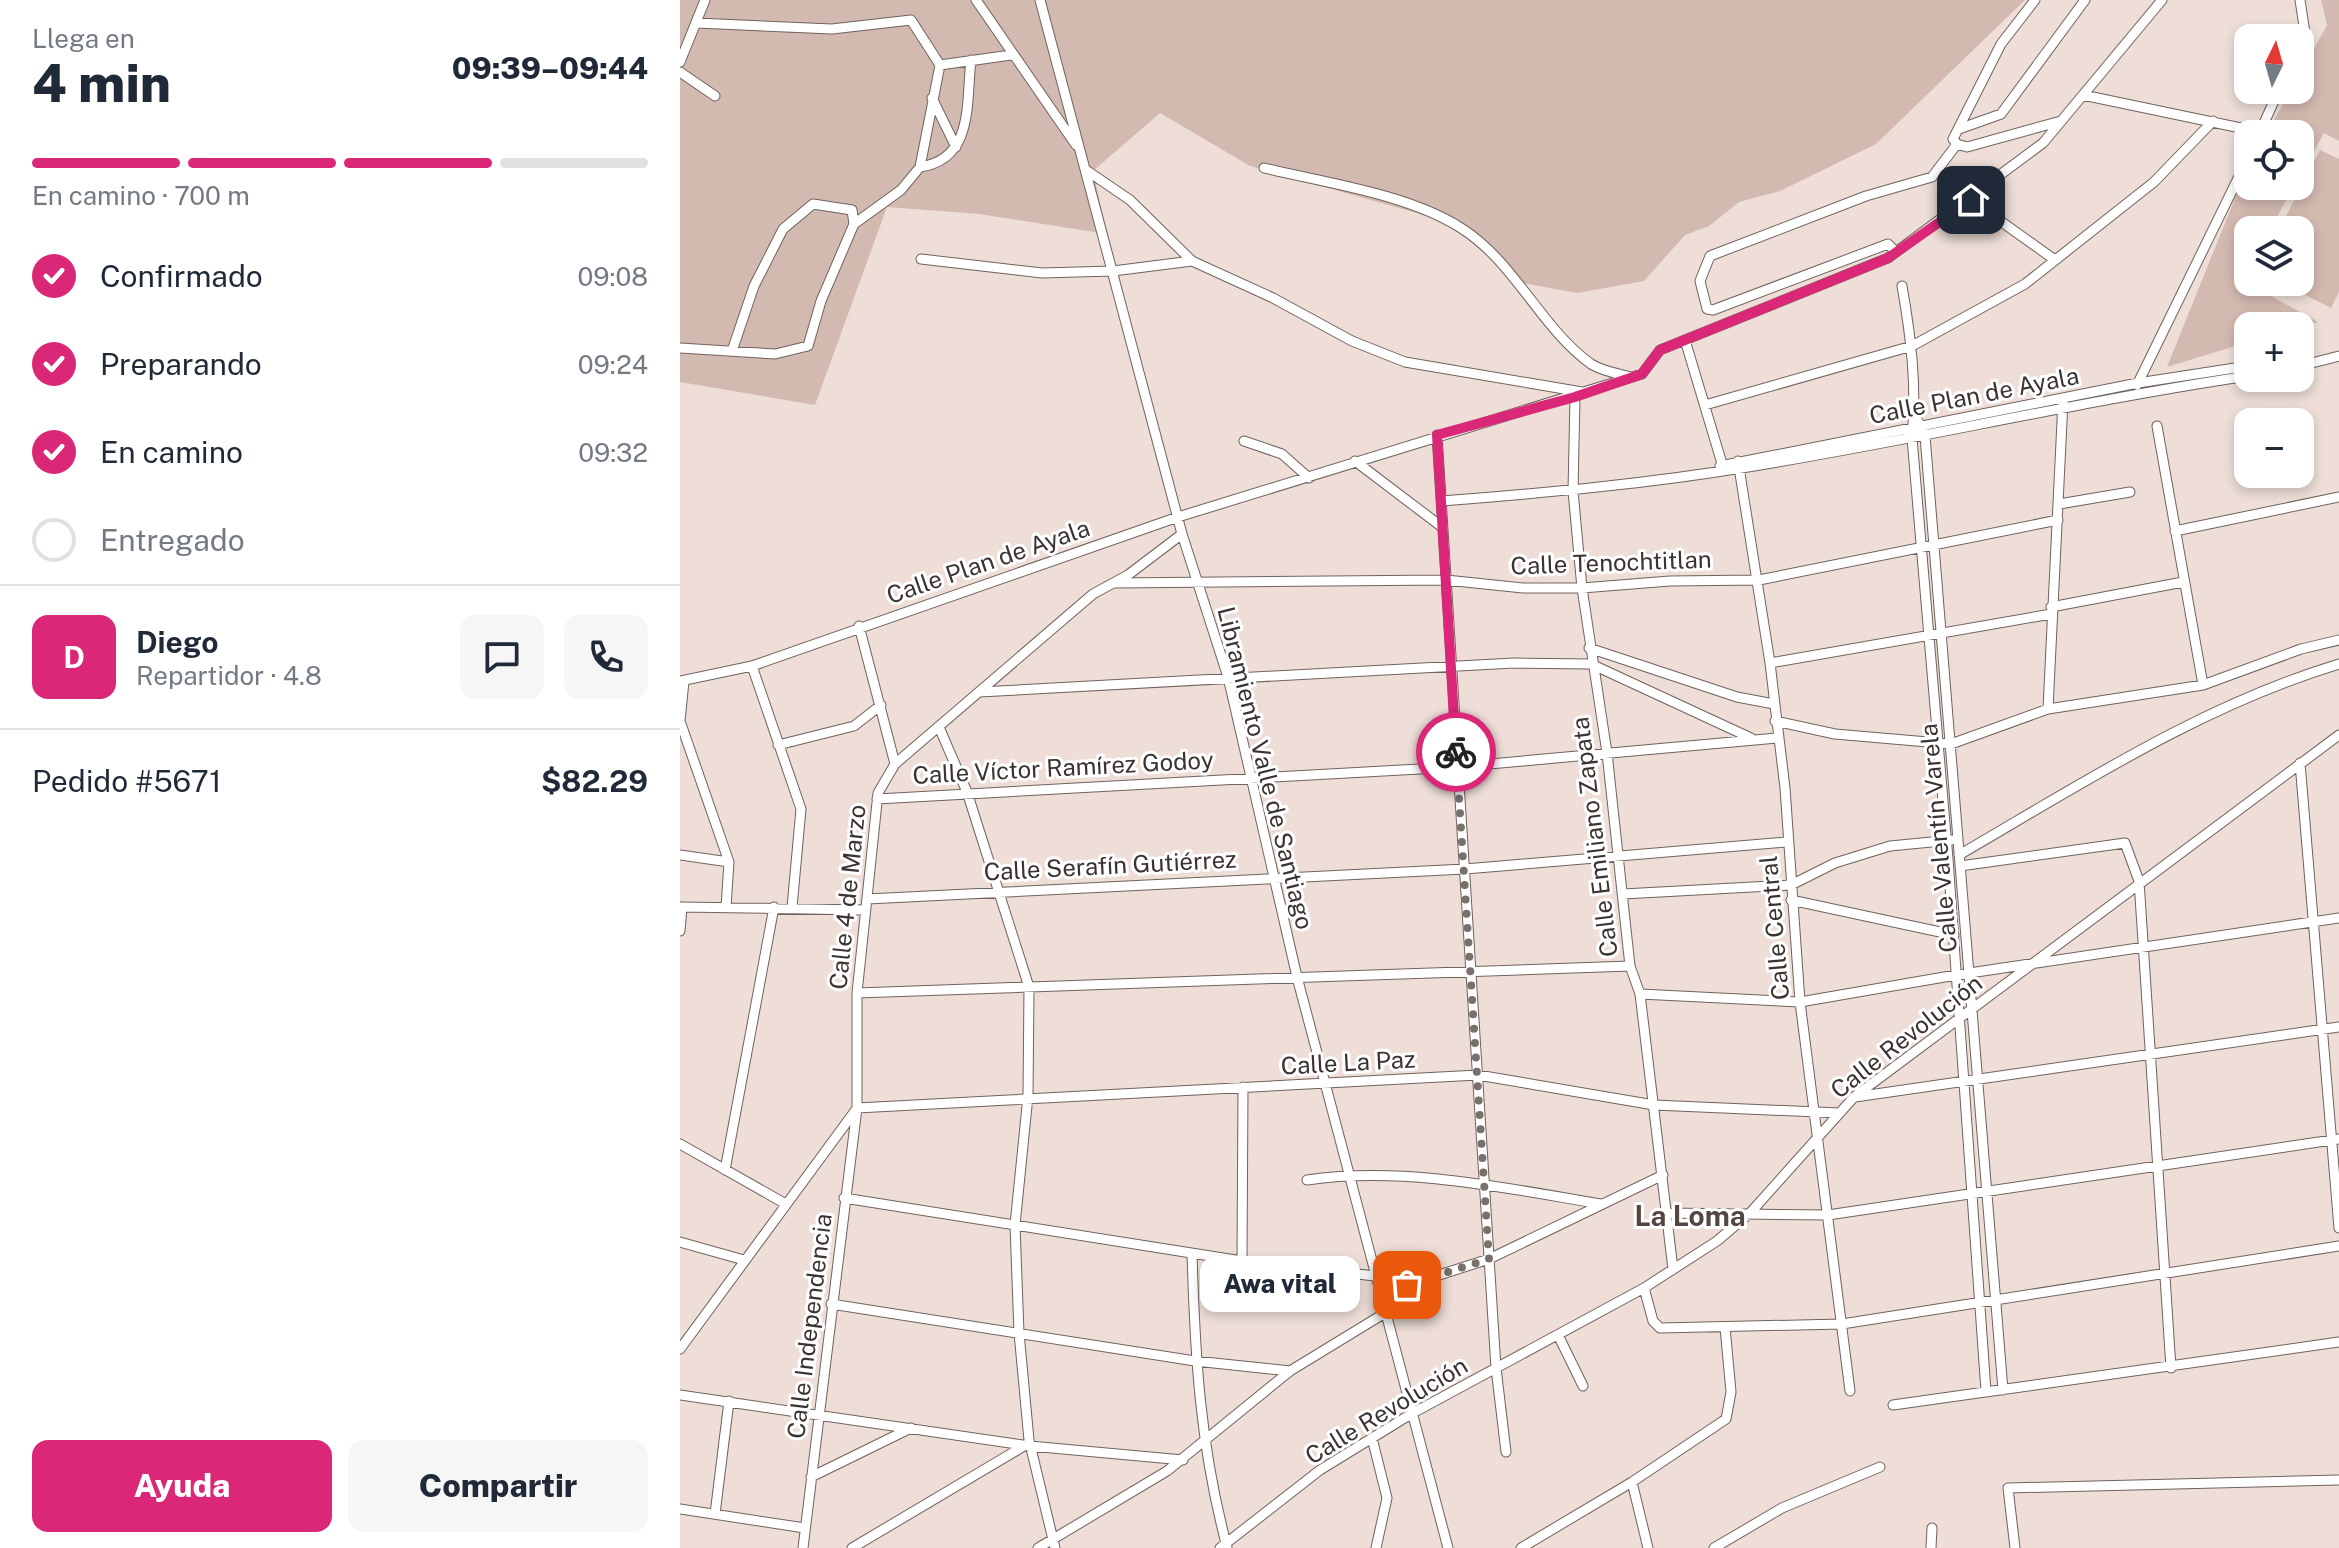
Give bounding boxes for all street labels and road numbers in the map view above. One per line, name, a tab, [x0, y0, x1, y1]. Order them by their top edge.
street label: Calle Plan de Ayala	[1867, 361, 2081, 429]
street label: Calle Plan de Ayala	[883, 513, 1093, 609]
street label: Calle Tenochtitlan	[1510, 544, 1712, 580]
street label: Libramiento Valle de Santiago	[1212, 604, 1320, 932]
street label: Calle Emiliano Zapata	[1565, 715, 1623, 959]
street label: Calle Valentín Varela	[1914, 722, 1962, 954]
street label: Calle Víctor Ramírez Godoy	[912, 745, 1214, 789]
street label: Calle 4 de Marzo	[823, 803, 871, 991]
street label: Calle Serafín Gutiérrez	[983, 844, 1237, 886]
street label: Calle Central	[1754, 855, 1794, 1001]
street label: Calle Revolución	[1825, 968, 1987, 1104]
street label: Calle La Paz	[1280, 1044, 1416, 1080]
street label: Calle Independencia	[781, 1212, 837, 1440]
street label: Calle Revolución	[1300, 1351, 1472, 1469]

